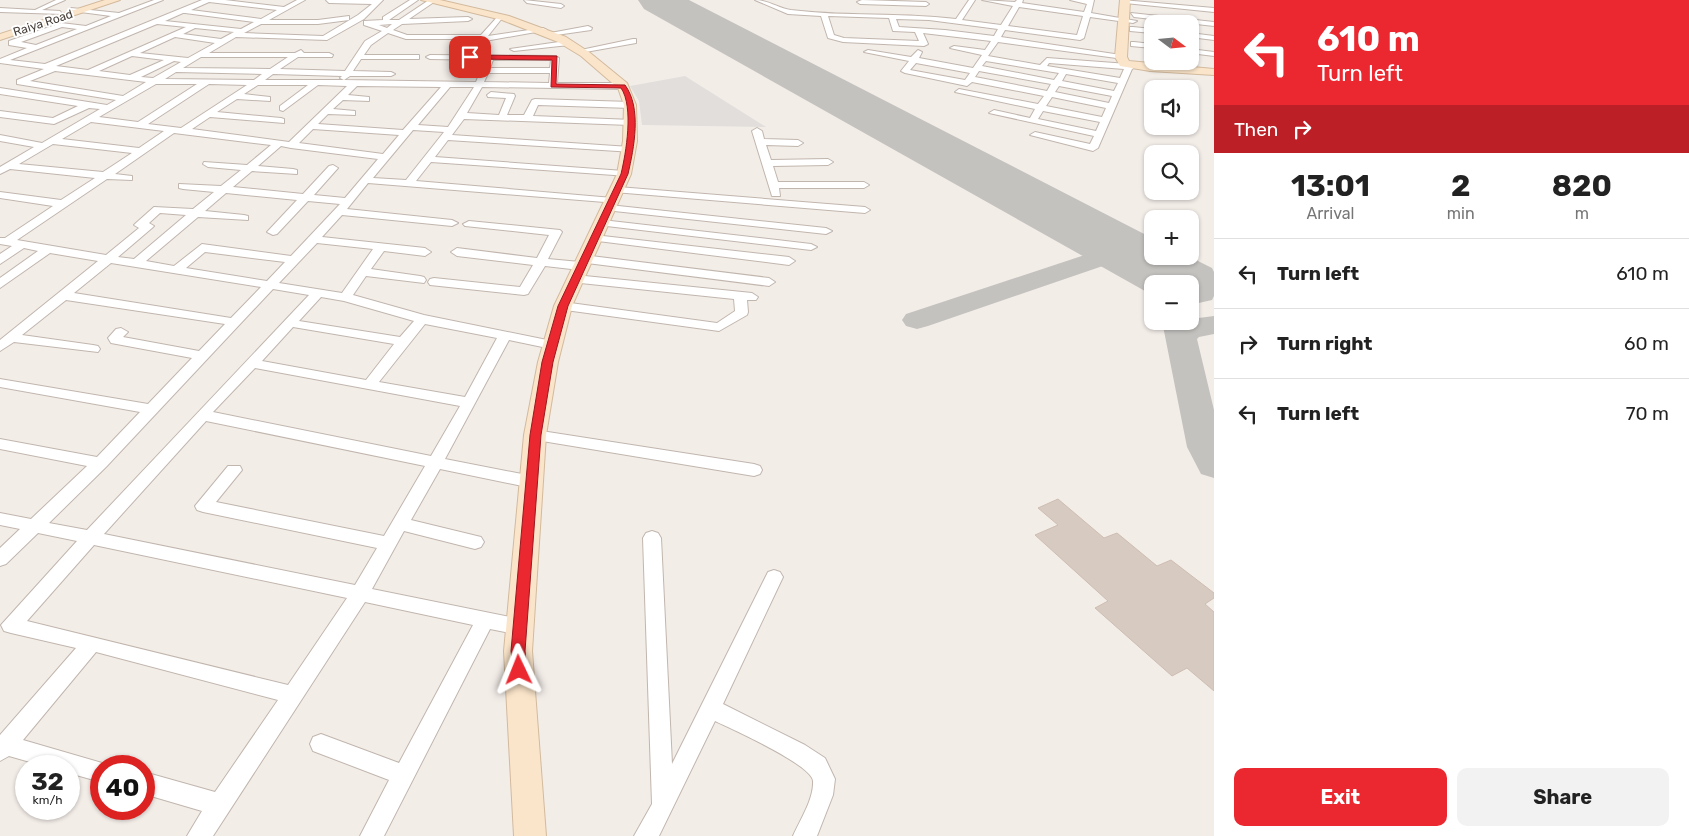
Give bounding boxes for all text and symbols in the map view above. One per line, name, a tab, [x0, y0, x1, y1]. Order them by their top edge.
street label: Raiya Road	[11, 7, 75, 39]
north arrow	[1144, 15, 1199, 70]
map controls	[1144, 15, 1199, 330]
text: 610 m	[1317, 18, 1420, 60]
icon: left	[1234, 20, 1299, 85]
pin	[449, 36, 491, 78]
icon: arrive	[456, 43, 484, 71]
text: Turn left	[1317, 60, 1403, 87]
button: sound	[1144, 80, 1199, 135]
icon: right	[1288, 115, 1316, 143]
text: Then	[1234, 118, 1278, 141]
button: search	[1144, 145, 1199, 200]
text: 13:01	[1291, 168, 1370, 204]
text: 2	[1451, 168, 1470, 204]
text: 820	[1552, 168, 1612, 204]
text: Arrival	[1306, 204, 1354, 223]
text: min	[1447, 204, 1475, 223]
text: m	[1575, 204, 1589, 223]
button: +	[1144, 210, 1199, 265]
icon: left	[1234, 260, 1262, 288]
text: Turn left	[1277, 262, 1359, 285]
text: 610 m	[1616, 262, 1669, 285]
button: −	[1144, 275, 1199, 330]
icon: right	[1234, 330, 1262, 358]
text: Turn right	[1277, 332, 1372, 355]
text: 60 m	[1624, 332, 1669, 355]
icon: left	[1234, 400, 1262, 428]
text: Turn left	[1277, 402, 1359, 425]
text: 70 m	[1626, 402, 1669, 425]
position arrow	[492, 643, 544, 695]
speed limit sign: 40	[90, 755, 155, 820]
text: 32	[31, 767, 64, 796]
button: Exit	[1234, 768, 1447, 826]
button: Share	[1457, 768, 1669, 826]
text: km/h	[33, 793, 62, 807]

